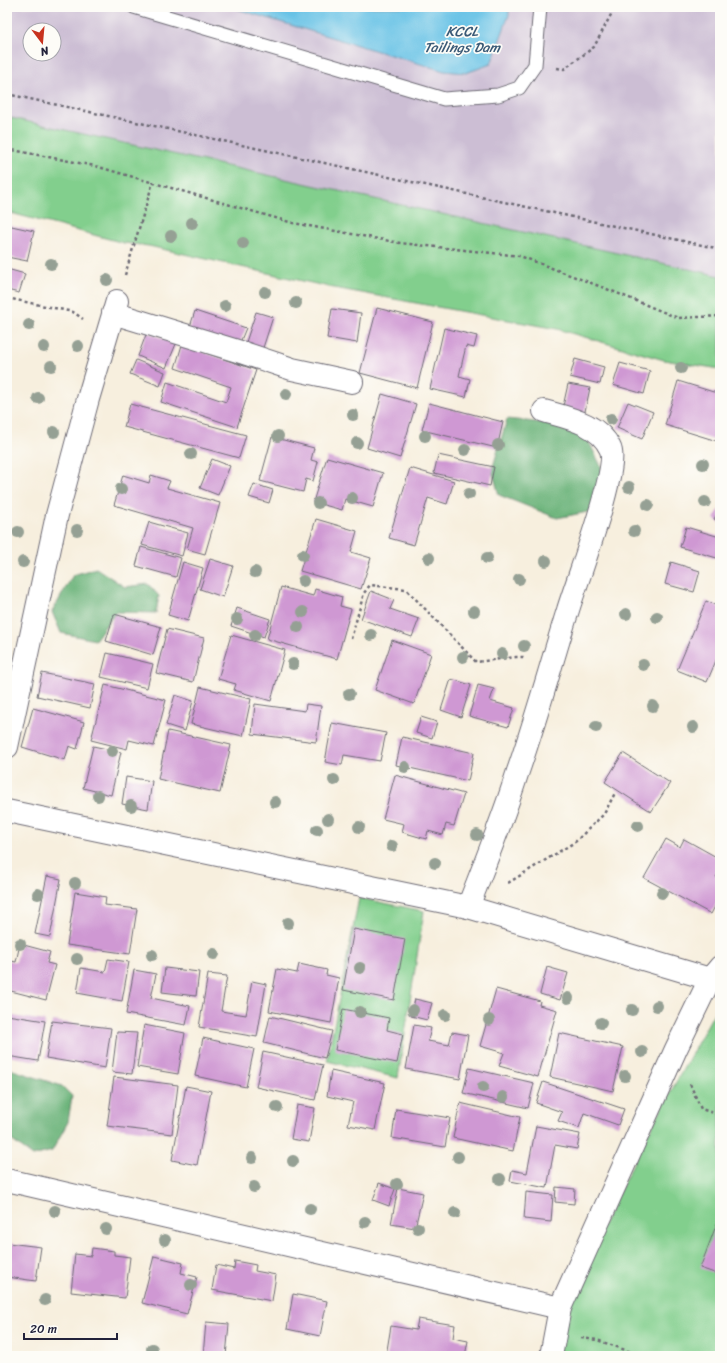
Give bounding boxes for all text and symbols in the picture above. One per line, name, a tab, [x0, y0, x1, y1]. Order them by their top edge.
water label: KCCL Tailings Dam	[424, 19, 501, 60]
north arrow	[22, 22, 62, 62]
text: N	[38, 41, 52, 61]
scale bar	[24, 1315, 117, 1341]
text: 20 m	[30, 1318, 57, 1340]

